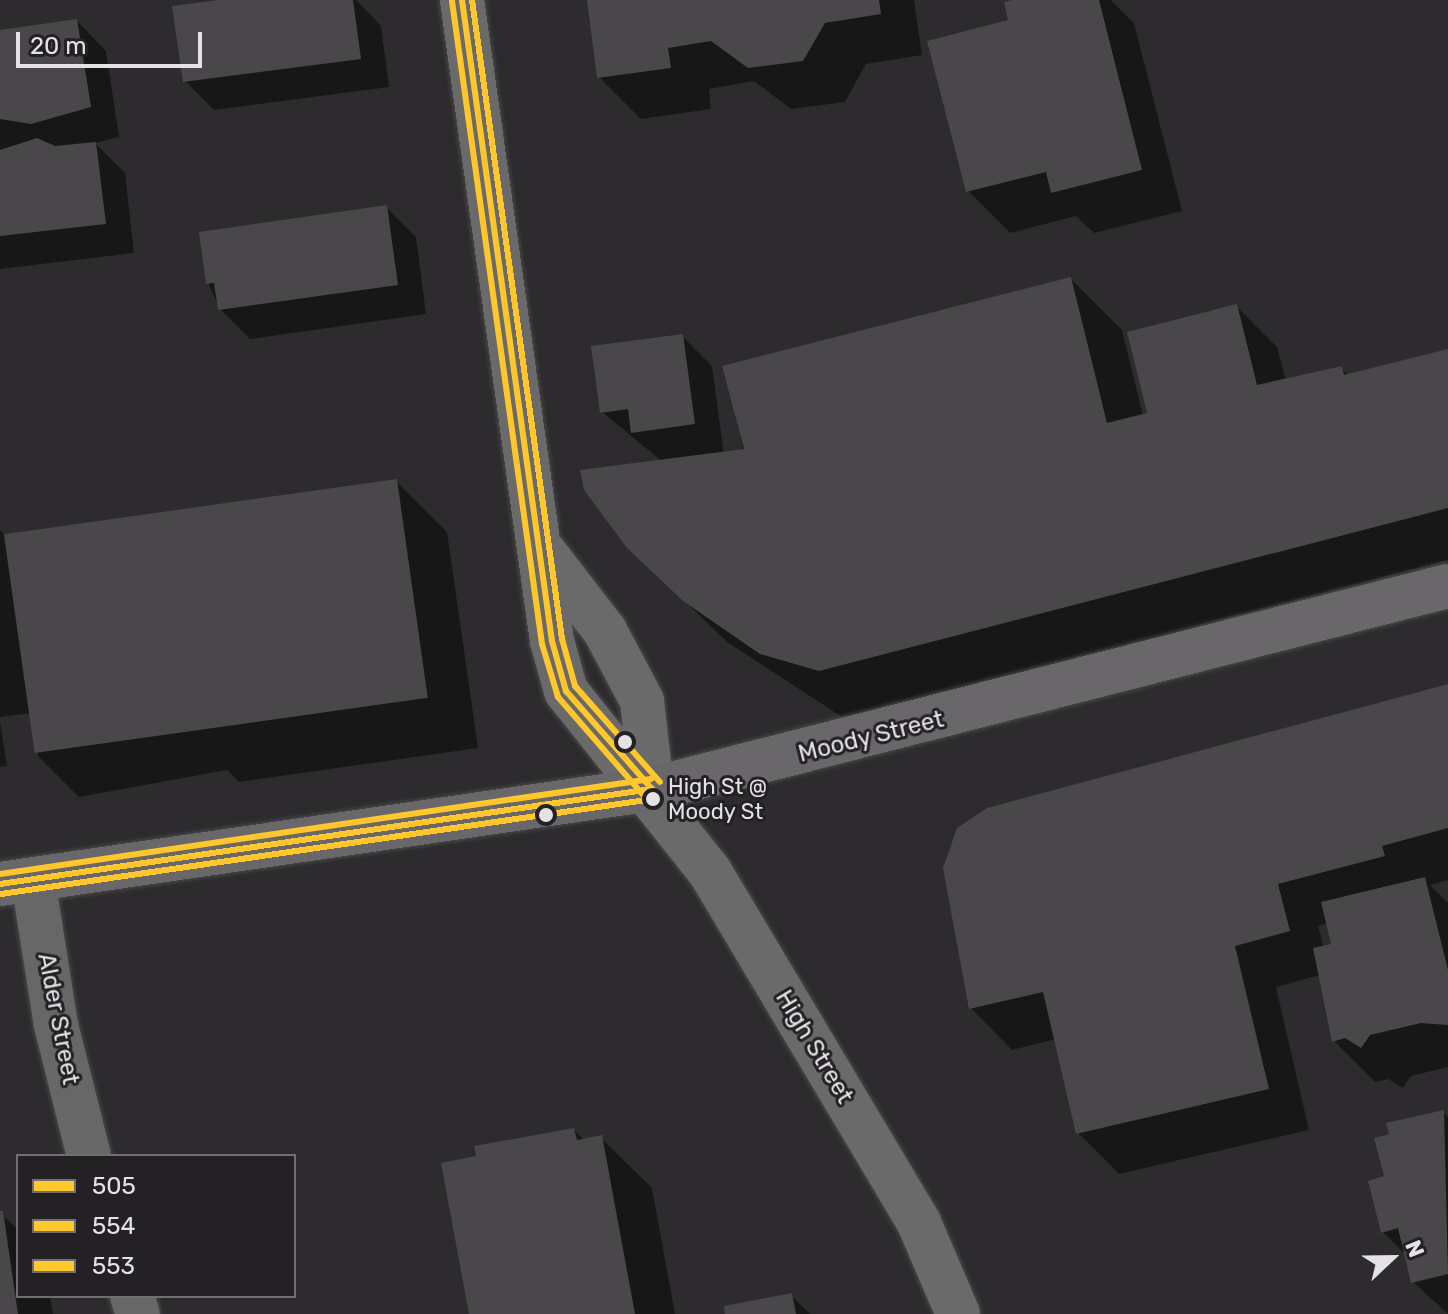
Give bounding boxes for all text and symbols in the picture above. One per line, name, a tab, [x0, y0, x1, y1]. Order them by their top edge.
scale bar	[20, 16, 206, 66]
text: 20 m	[30, 32, 87, 60]
street label: Moody Street	[795, 705, 947, 769]
unlabelled marker	[617, 734, 633, 750]
place label: High St @ Moody St	[668, 773, 767, 824]
marker: High St @ Moody St	[645, 791, 661, 807]
unlabelled marker	[538, 807, 554, 823]
street label: Alder Street	[31, 950, 85, 1088]
street label: High Street	[769, 985, 859, 1109]
legend	[16, 1154, 296, 1298]
text: 505	[92, 1172, 136, 1200]
text: 554	[92, 1212, 135, 1240]
north arrow	[1352, 1218, 1432, 1298]
text: N	[1399, 1236, 1430, 1261]
text: 553	[92, 1252, 135, 1280]

